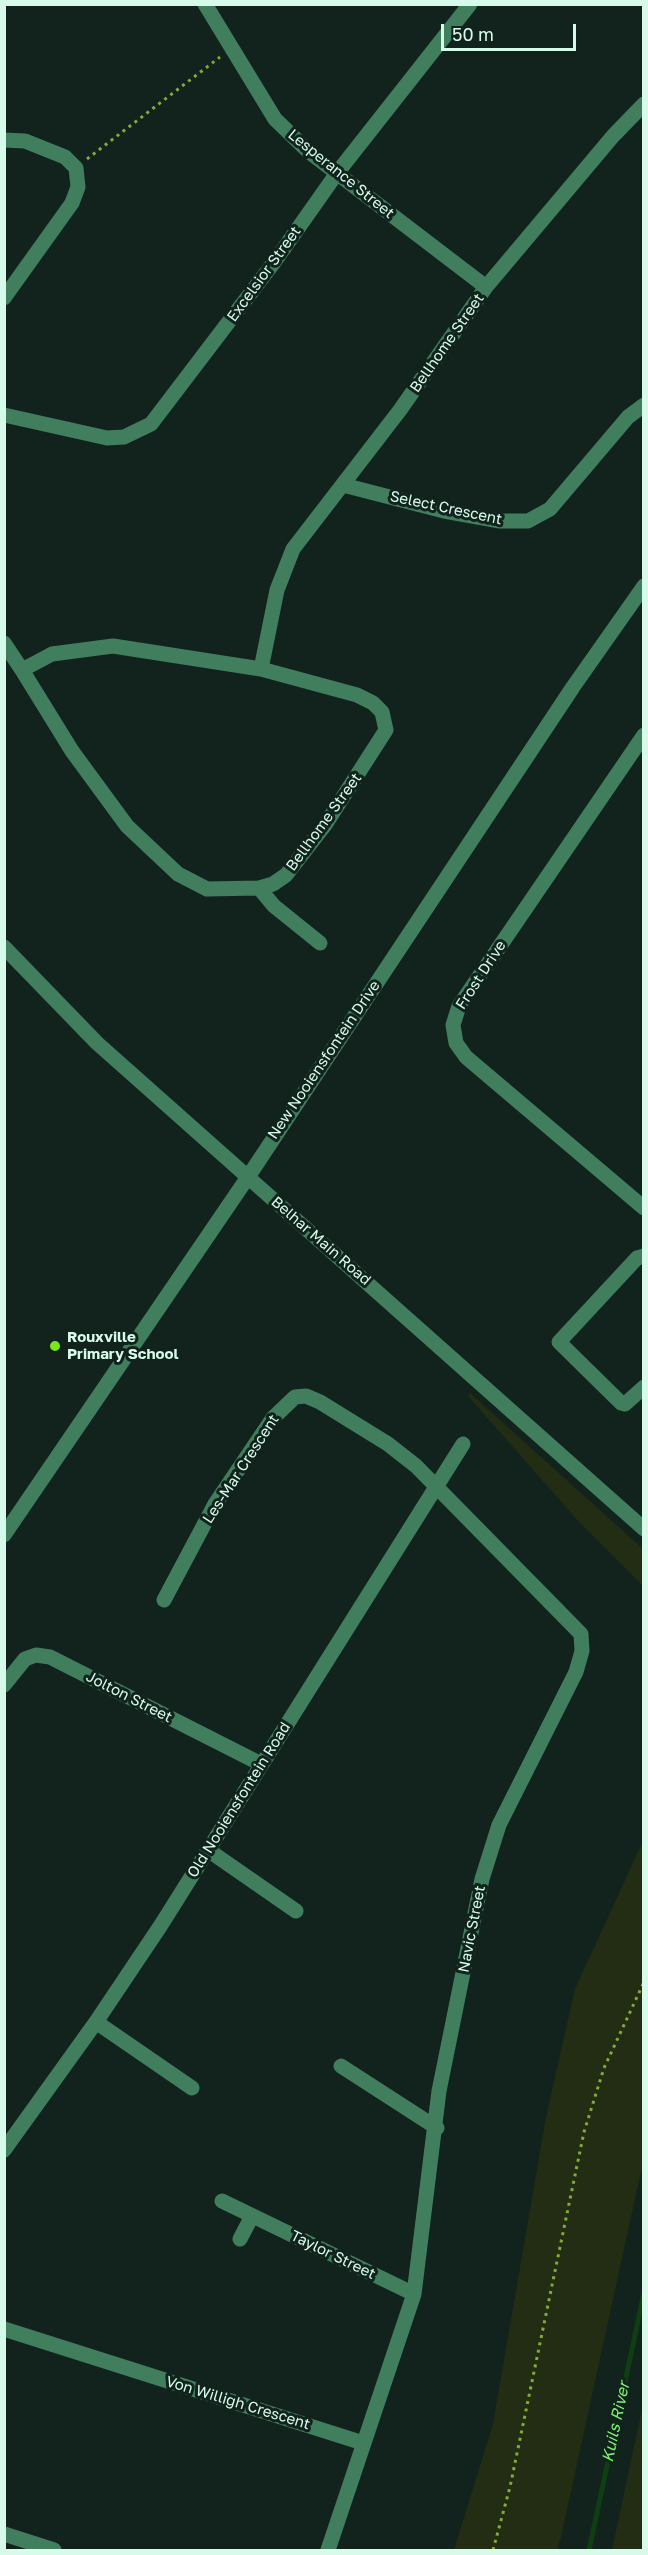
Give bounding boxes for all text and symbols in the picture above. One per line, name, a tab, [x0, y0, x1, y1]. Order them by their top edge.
scale bar	[444, 12, 579, 50]
text: 50 m	[452, 23, 494, 45]
street label: Lesperance Street	[284, 126, 398, 222]
street label: Excelsior Street	[223, 223, 305, 325]
street label: Bellhome Street	[406, 290, 488, 396]
street label: Select Crescent	[388, 487, 504, 529]
street label: Bellhome Street	[282, 770, 366, 874]
street label: Frost Drive	[452, 937, 510, 1013]
street label: New Nooiensfontein Drive	[264, 977, 384, 1143]
street label: Belhar Main Road	[268, 1193, 374, 1289]
place label: Rouxville Primary School	[67, 1328, 179, 1363]
marker: Rouxville Primary School	[48, 1339, 62, 1353]
street label: Les-Mar Crescent	[199, 1411, 283, 1527]
street label: Jolton Street	[83, 1668, 175, 1726]
street label: Old Nooiensfontein Road	[184, 1719, 294, 1881]
street label: Navic Street	[455, 1884, 489, 1974]
street label: Taylor Street	[288, 2227, 378, 2283]
street label: Von Willigh Crescent	[164, 2372, 312, 2434]
water label: Kuils River	[598, 2380, 634, 2464]

